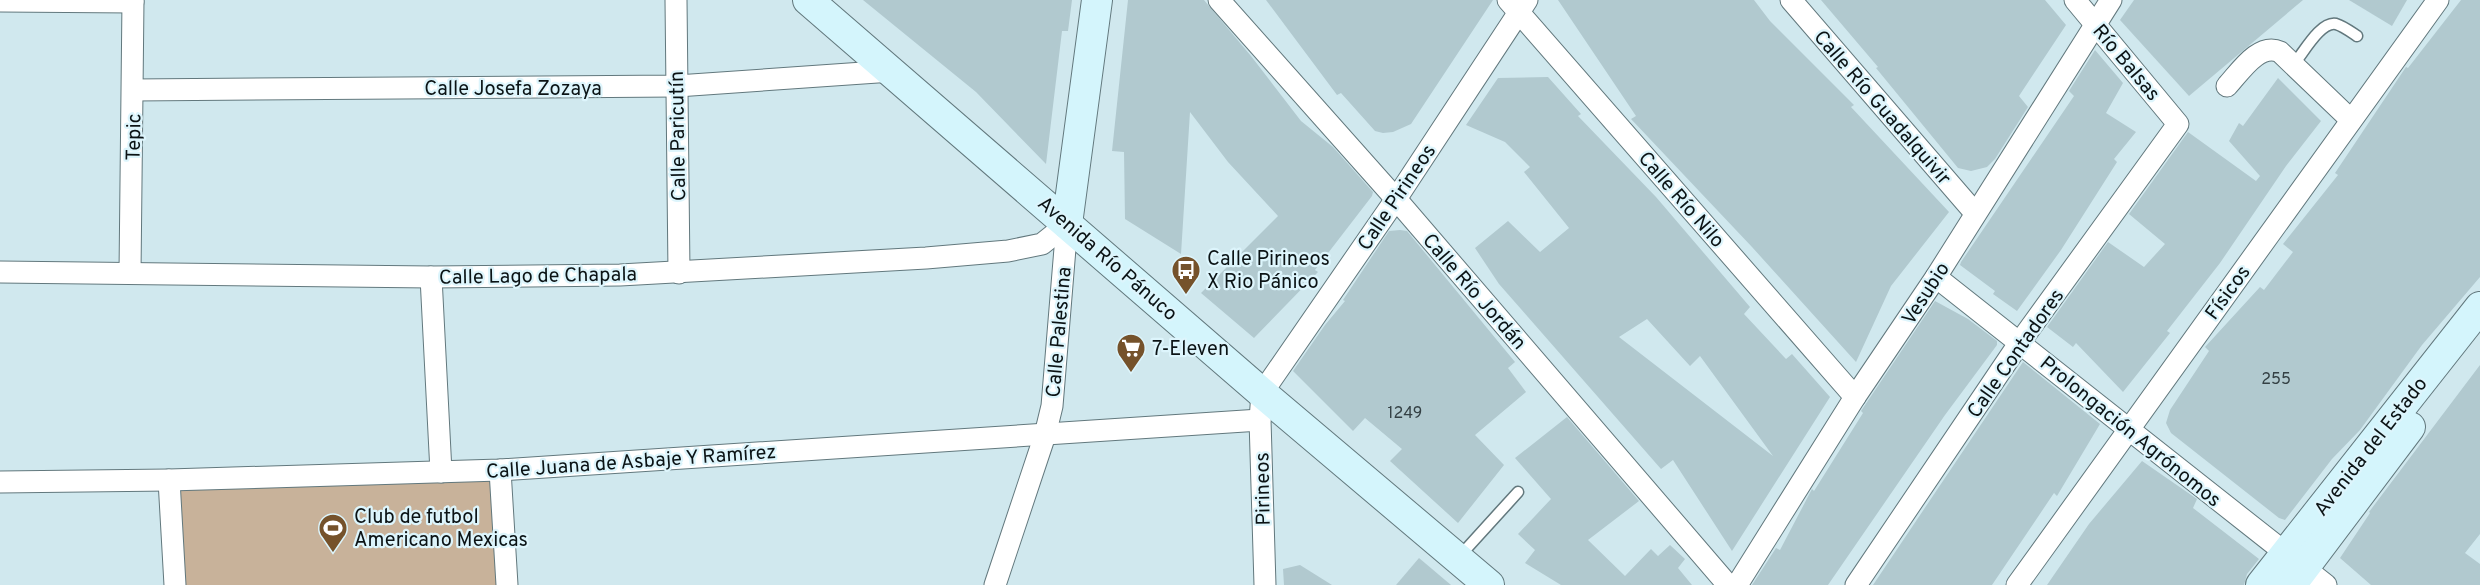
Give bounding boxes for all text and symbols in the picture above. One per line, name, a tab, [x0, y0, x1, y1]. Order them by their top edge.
street label: Río Balsas	[2086, 20, 2165, 107]
street label: Calle Río Guadalquivir	[1807, 25, 1956, 191]
street label: Calle Paricutín	[665, 71, 693, 201]
street label: Calle Josefa Zozaya	[424, 77, 602, 103]
street label: Tepic	[122, 113, 148, 161]
street label: Calle Pirineos	[1353, 140, 1443, 256]
street label: Calle Río Nilo	[1632, 147, 1729, 254]
street label: Avenida Río Pánuco	[1031, 191, 1182, 328]
street label: Calle Río Jordán	[1416, 229, 1531, 356]
place label: Calle Pirineos X Rio Pánico	[1207, 247, 1330, 296]
bus stop icon: Calle Pirineos X Rio Pánico	[1170, 254, 1202, 296]
street label: Vesubio	[1897, 258, 1957, 330]
street label: Físicos	[2200, 261, 2257, 326]
street label: Calle Lago de Chapala	[439, 262, 637, 292]
street label: Calle Palestina	[1041, 266, 1079, 399]
street label: Calle Contadores	[1962, 284, 2071, 424]
supermarket icon: 7-Eleven	[1115, 332, 1147, 374]
place label: 7-Eleven	[1152, 337, 1229, 363]
street label: Prolongación Agrónomos	[2034, 351, 2226, 514]
house number: 255	[2261, 370, 2291, 390]
street label: Avenida del Estado	[2309, 372, 2434, 522]
house number: 1249	[1388, 404, 1422, 424]
street label: Calle Juana de Asbaje Y Ramírez	[485, 440, 777, 486]
street label: Pirineos	[1250, 452, 1278, 526]
place label: Club de futbol Americano Mexicas	[354, 505, 528, 554]
sports icon: Club de futbol Americano Mexicas	[317, 512, 349, 554]

